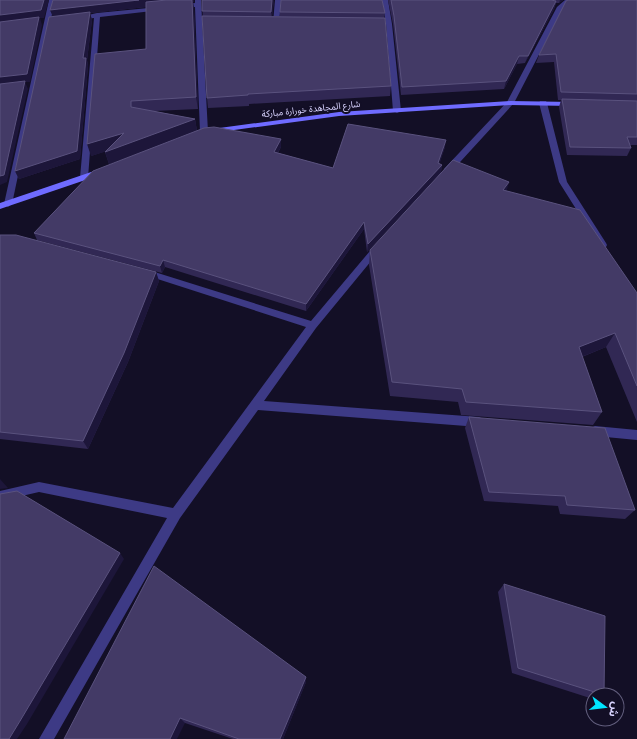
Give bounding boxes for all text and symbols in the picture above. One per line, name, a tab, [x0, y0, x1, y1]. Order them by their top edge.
street label: شارع المجاهدة خورارة مباركة	[261, 97, 361, 121]
north arrow	[585, 687, 625, 727]
text: ش	[606, 700, 624, 719]

